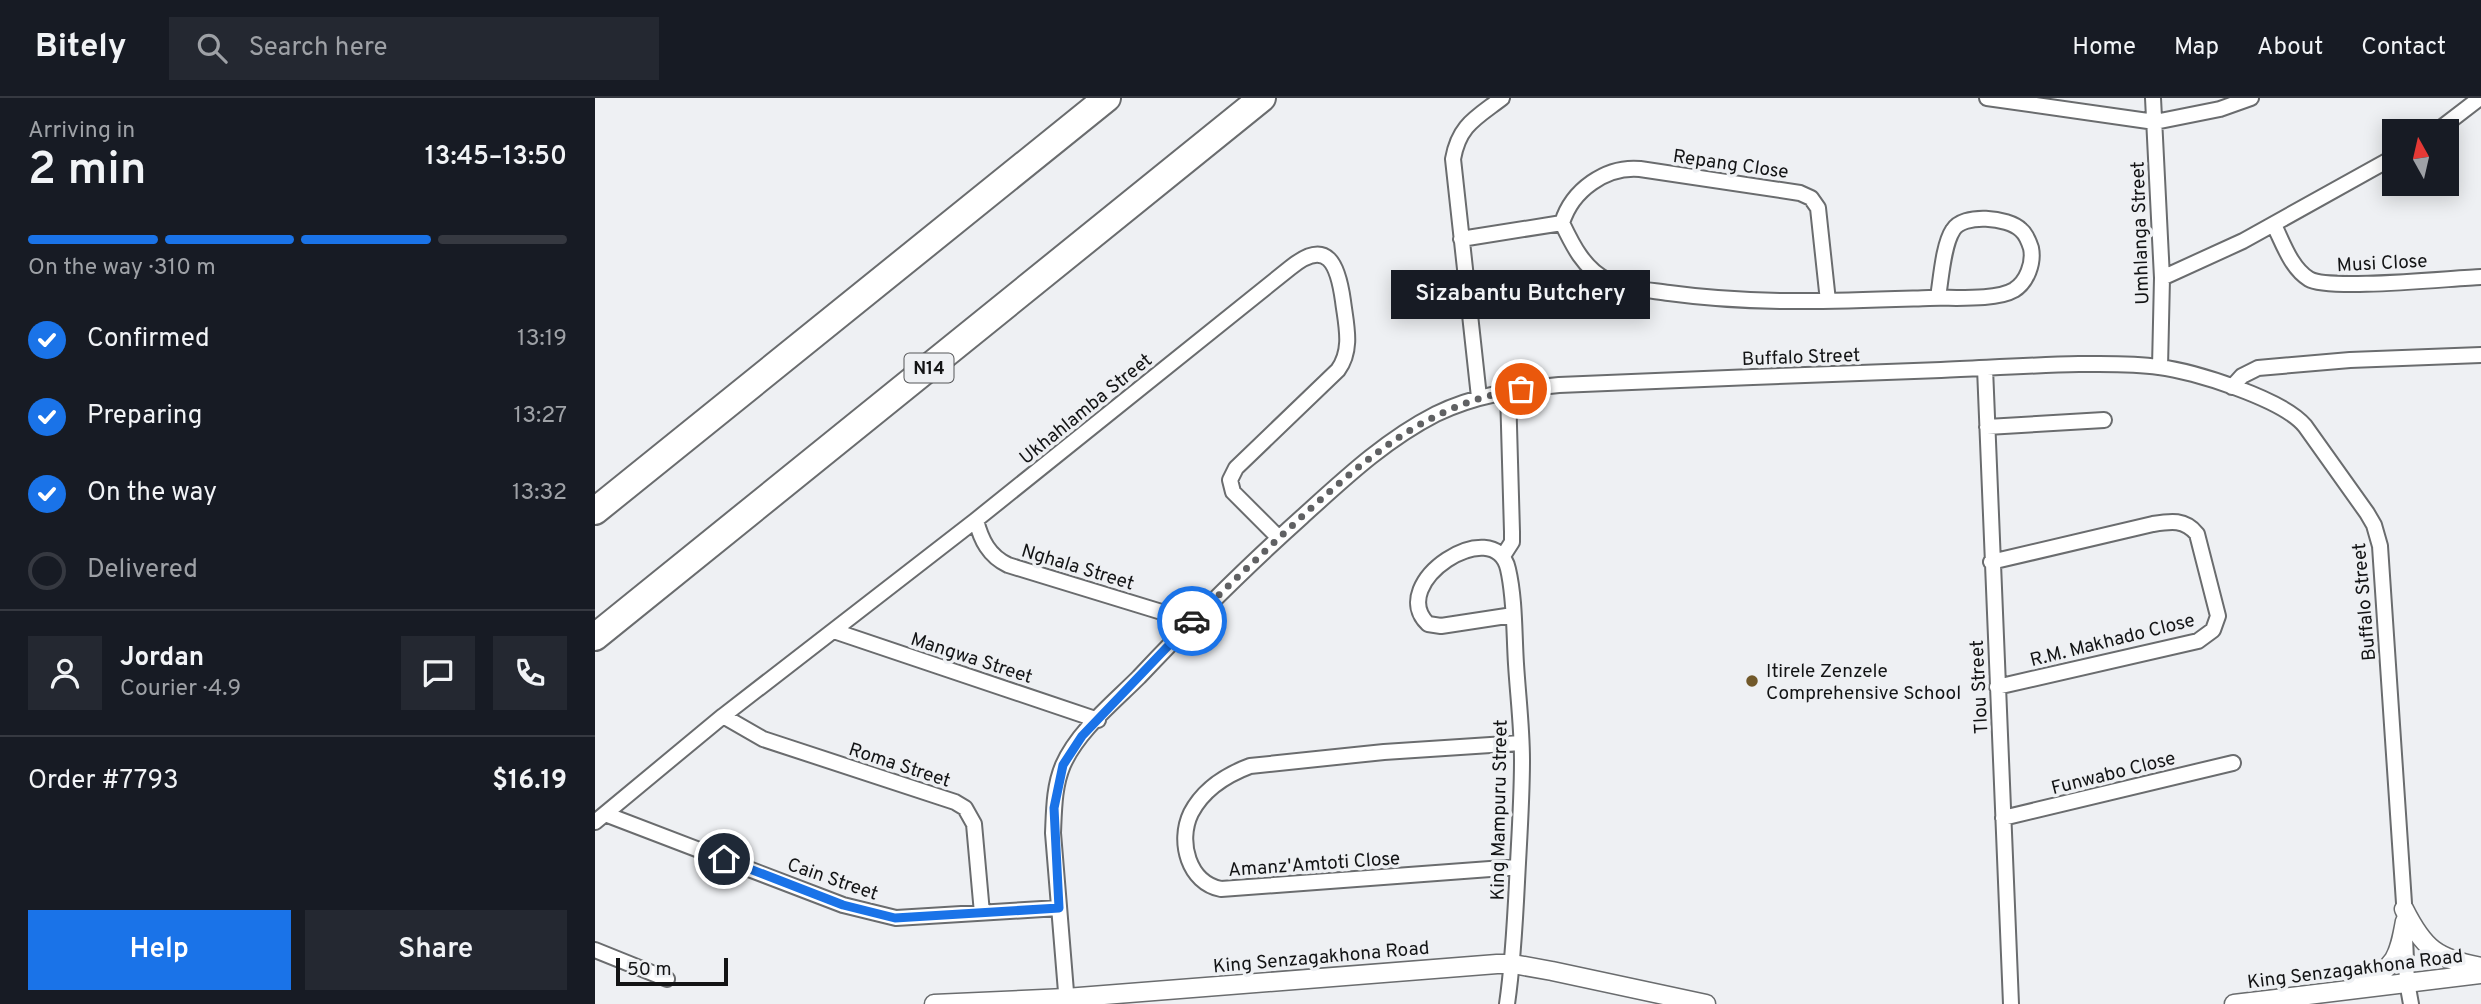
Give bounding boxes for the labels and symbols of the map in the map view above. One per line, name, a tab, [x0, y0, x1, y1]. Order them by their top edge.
north arrow	[2382, 119, 2459, 196]
street label: Repang Close	[1671, 145, 1790, 185]
street label: Umhlanga Street	[2126, 161, 2155, 305]
street label: Musi Close	[2336, 250, 2428, 278]
callout: Sizabantu Butchery	[1391, 270, 1651, 319]
street label: Buffalo Street	[1742, 344, 1861, 372]
street label: Ukhahlamba Street	[1015, 349, 1157, 470]
road number: N14	[905, 354, 953, 382]
pin	[1491, 359, 1551, 419]
street label: Nghala Street	[1018, 539, 1137, 596]
street label: Buffalo Street	[2348, 542, 2382, 662]
courier	[1157, 586, 1227, 656]
street label: R.M. Makhado Close	[2028, 609, 2197, 673]
street label: Mangwa Street	[907, 628, 1035, 690]
street label: Tlou Street	[1966, 639, 1994, 735]
place label: Itirele Zenzele Comprehensive School	[1766, 660, 1961, 706]
marker: Itirele Zenzele Comprehensive School	[1744, 673, 1760, 689]
street label: King Mampuru Street	[1486, 719, 1514, 901]
street label: Roma Street	[845, 738, 953, 794]
street label: Funwabo Close	[2049, 747, 2178, 801]
pin	[694, 829, 754, 889]
street label: Amanz'Amtoti Close	[1227, 847, 1401, 883]
street label: Cain Street	[784, 853, 881, 907]
street label: King Senzagakhona Road	[1212, 937, 1430, 979]
street label: King Senzagakhona Road	[2246, 945, 2464, 995]
scale bar	[616, 955, 728, 987]

